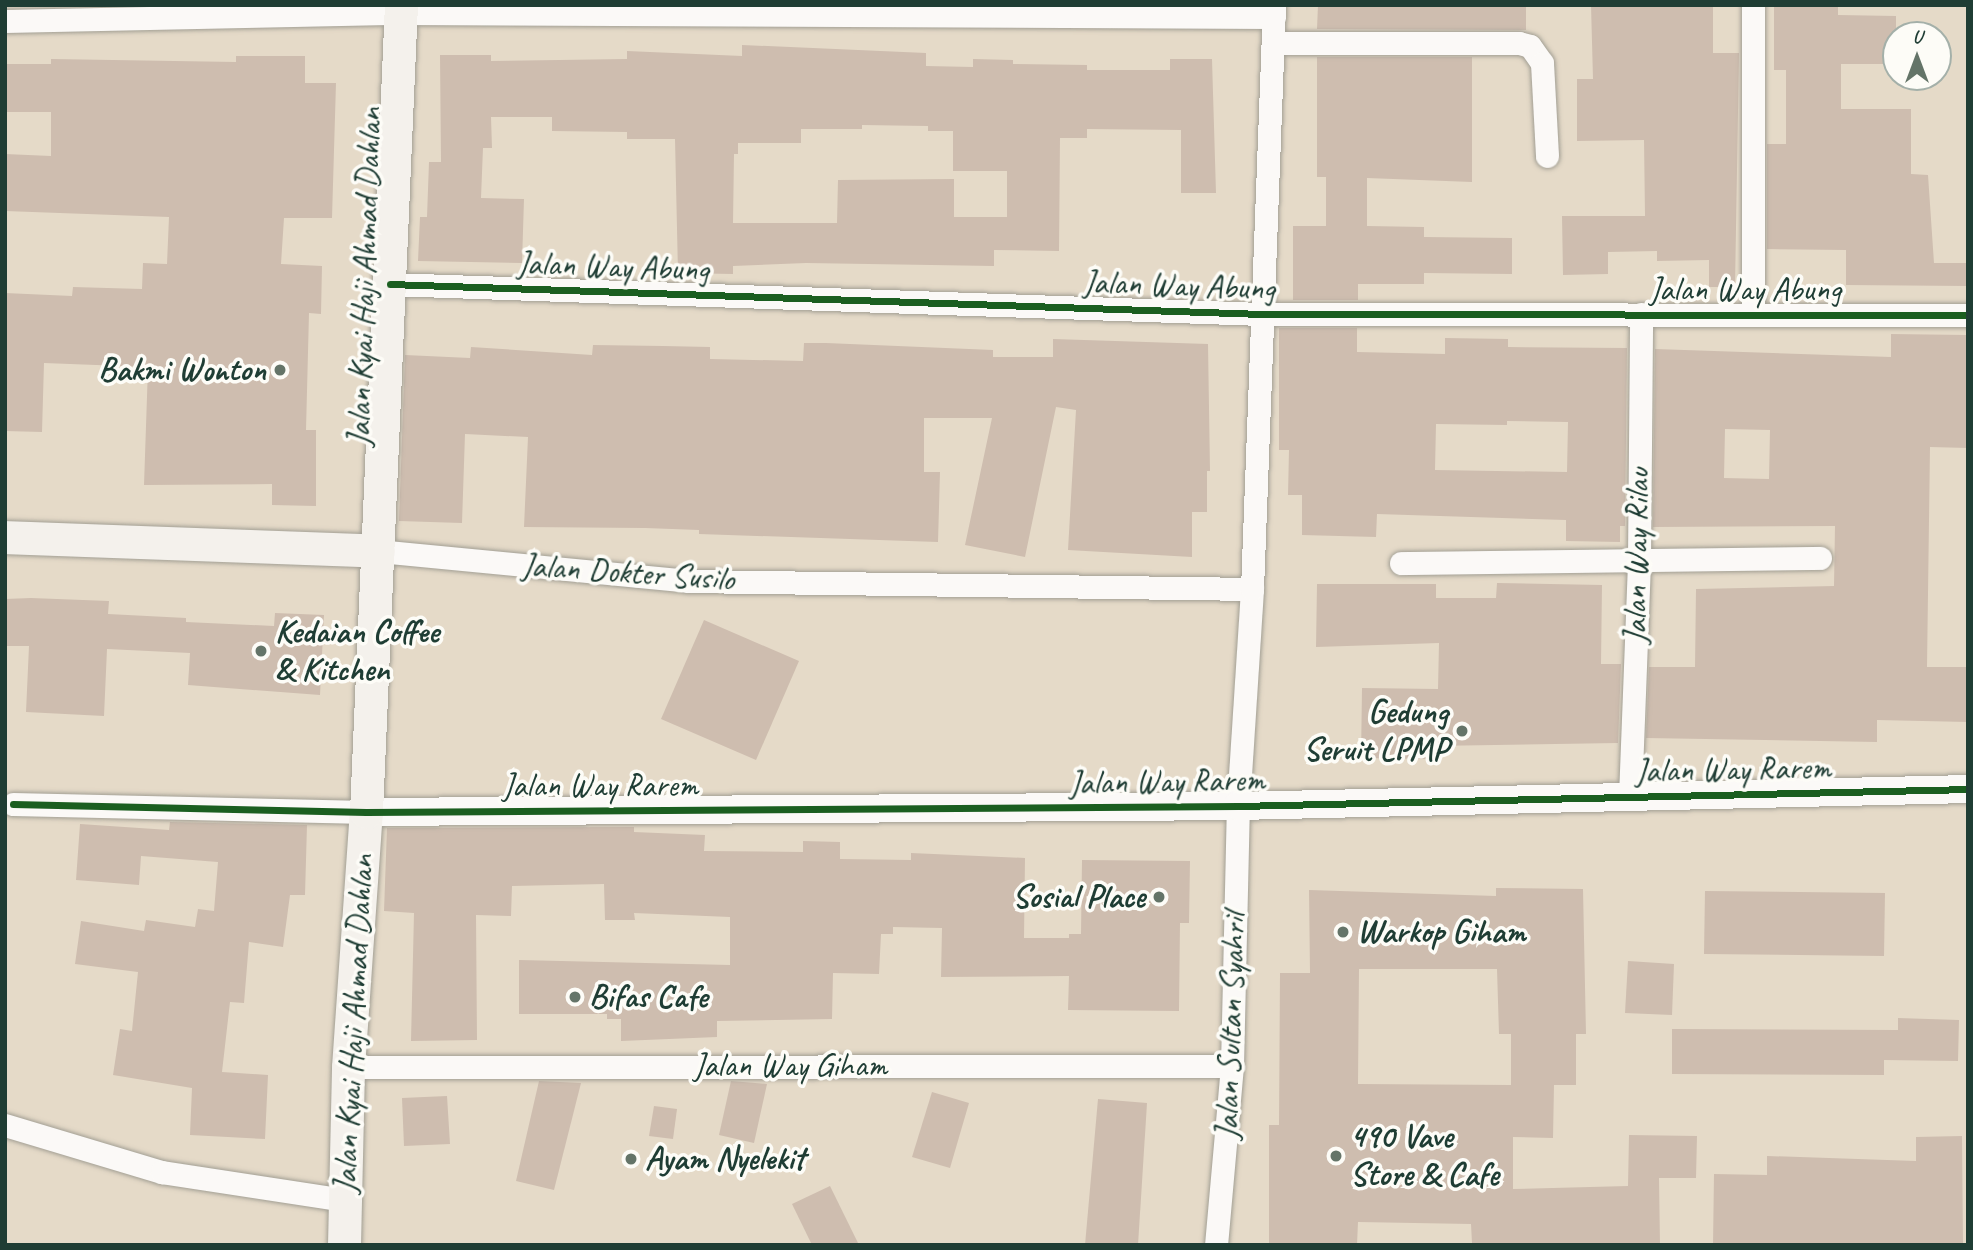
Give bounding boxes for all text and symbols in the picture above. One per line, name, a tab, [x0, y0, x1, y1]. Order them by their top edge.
north arrow	[1882, 21, 1952, 91]
text: U	[1912, 25, 1922, 49]
street label: Jalan Kyai Haji Ahmad Dahlan	[339, 104, 391, 450]
street label: Jalan Way Abung	[516, 244, 710, 290]
street label: Jalan Way Abung	[1082, 263, 1276, 309]
street label: Jalan Way Abung	[1649, 270, 1841, 310]
place label: Bakmi Wonton	[98, 350, 266, 390]
marker: Bakmi Wonton	[272, 362, 288, 378]
street label: Jalan Way Rilau	[1616, 467, 1658, 645]
street label: Jalan Dokter Susilo	[521, 546, 735, 600]
place label: Kedaian Coffee & Kitchen	[275, 612, 439, 690]
marker: Kedaian Coffee & Kitchen	[253, 643, 269, 659]
place label: Gedung Seruit LPMP	[1303, 692, 1448, 770]
marker: Gedung Seruit LPMP	[1454, 723, 1470, 739]
street label: Jalan Way Rarem	[1634, 748, 1832, 792]
street label: Jalan Way Rarem	[1068, 760, 1266, 804]
street label: Jalan Way Rarem	[501, 766, 699, 806]
street label: Jalan Kyai Haji Ahmad Dahlan	[325, 851, 383, 1197]
place label: Sosial Place	[1012, 877, 1145, 917]
marker: Sosial Place	[1151, 889, 1167, 905]
street label: Jalan Sultan Syahril	[1207, 912, 1255, 1140]
place label: Warkop Giham	[1357, 912, 1525, 952]
marker: Warkop Giham	[1335, 924, 1351, 940]
place label: Bifas Cafe	[589, 977, 708, 1017]
marker: Bifas Cafe	[567, 989, 583, 1005]
street label: Jalan Way Giham	[693, 1046, 887, 1086]
place label: 490 Vave Store & Cafe	[1350, 1117, 1499, 1195]
place label: Ayam Nyelekit	[645, 1139, 805, 1179]
marker: 490 Vave Store & Cafe	[1328, 1148, 1344, 1164]
marker: Ayam Nyelekit	[623, 1151, 639, 1167]

